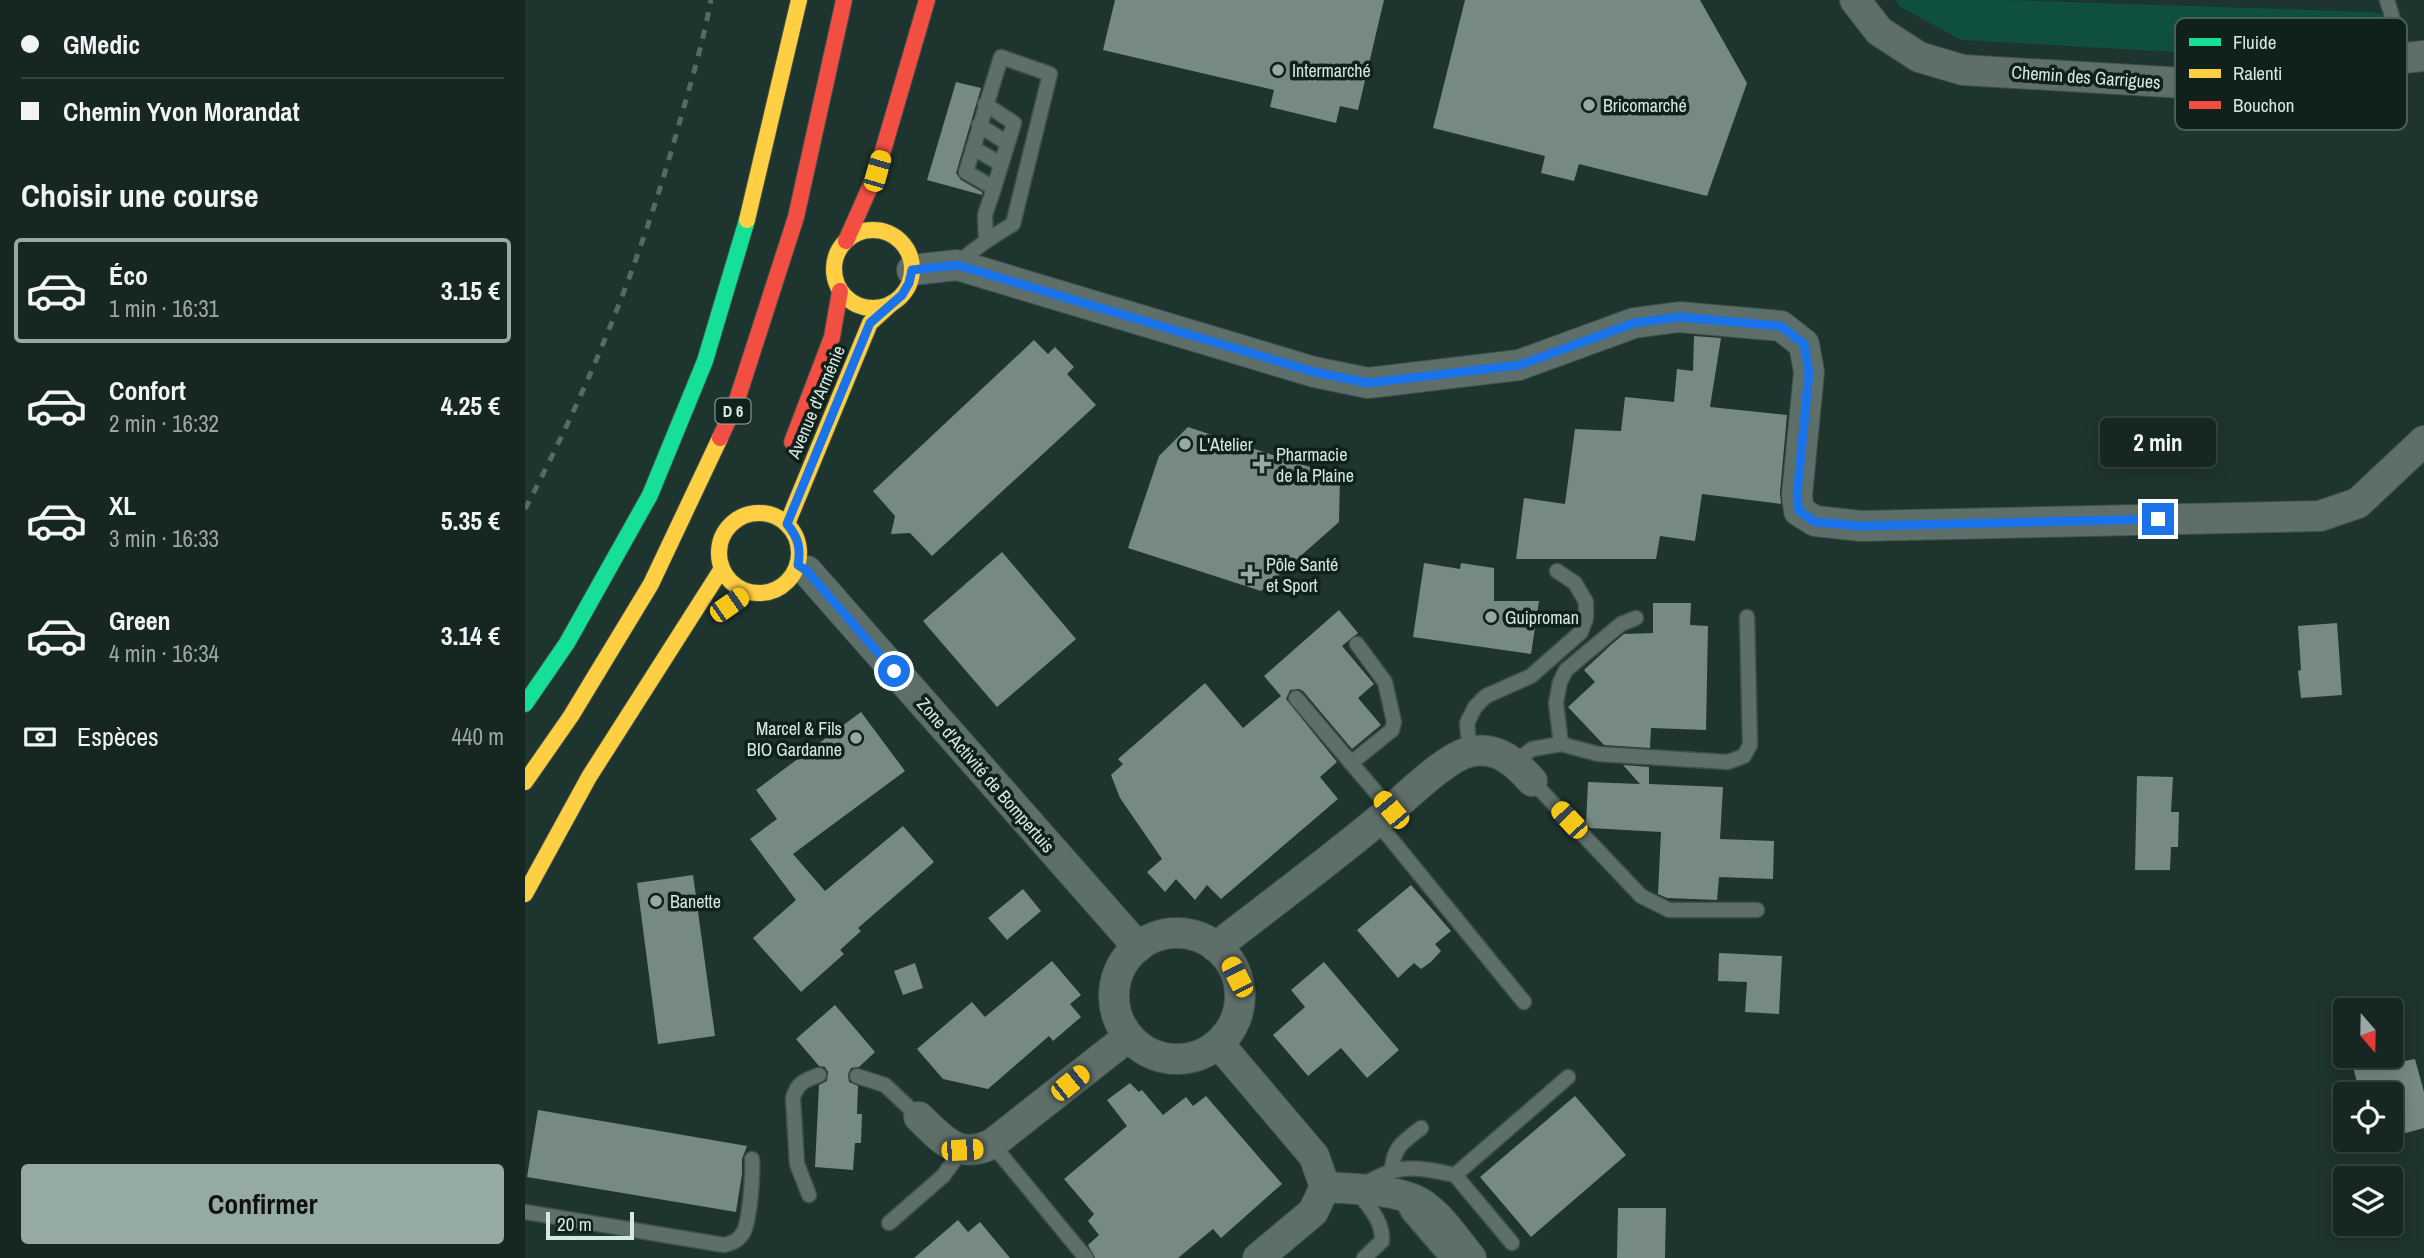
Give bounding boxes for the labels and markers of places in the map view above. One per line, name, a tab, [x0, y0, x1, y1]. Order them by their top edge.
place label: Intermarché	[1292, 58, 1371, 83]
marker: Intermarché	[1270, 62, 1286, 78]
place label: Bricomarché	[1603, 93, 1687, 118]
marker: Bricomarché	[1581, 97, 1597, 113]
place label: L'Atelier	[1199, 432, 1253, 457]
marker: L'Atelier	[1177, 436, 1193, 452]
place label: Pharmacie de la Plaine	[1276, 442, 1354, 488]
marker: Pharmacie de la Plaine	[1254, 456, 1270, 472]
place label: Pôle Santé et Sport	[1266, 552, 1338, 598]
marker: Pôle Santé et Sport	[1240, 564, 1260, 584]
place label: Guiproman	[1505, 605, 1579, 630]
marker: Guiproman	[1483, 609, 1499, 625]
place label: Marcel & Fils BIO Gardanne	[747, 716, 842, 762]
marker: Marcel & Fils BIO Gardanne	[848, 730, 864, 746]
place label: Banette	[670, 889, 721, 914]
marker: Banette	[648, 893, 664, 909]

